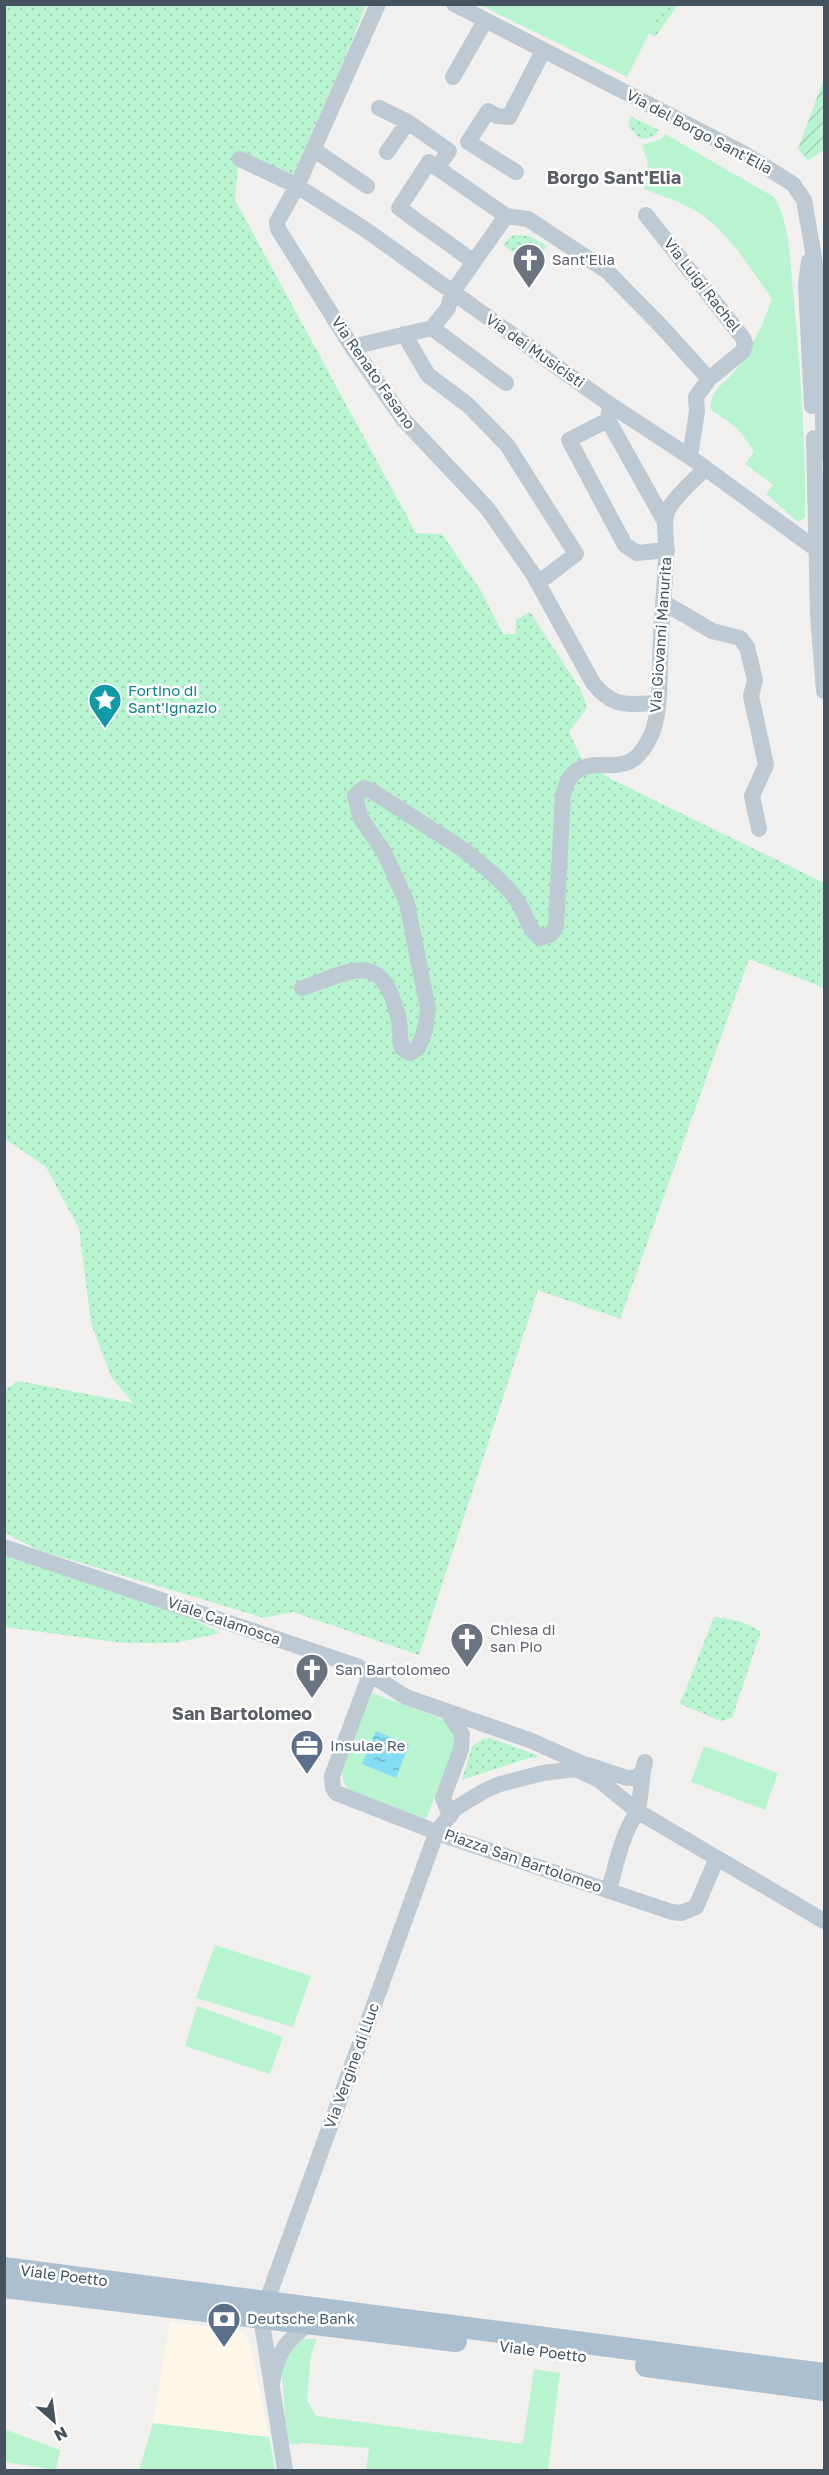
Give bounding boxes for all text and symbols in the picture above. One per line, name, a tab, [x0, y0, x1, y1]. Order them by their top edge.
street label: Via del Borgo Sant'Elia	[623, 85, 775, 177]
district label: Borgo Sant'Elia	[547, 166, 681, 188]
street label: Via Luigi Rachel	[661, 234, 745, 335]
church icon: Sant'Elia	[511, 242, 547, 289]
place label: Sant'Elia	[552, 250, 615, 268]
street label: Via dei Musicisti	[483, 310, 588, 391]
street label: Via Renato Fasano	[328, 313, 419, 432]
street label: Via Giovanni Manurita	[646, 556, 674, 714]
place label: Fortino di Sant'Ignazio	[128, 681, 217, 716]
place icon: Fortino di Sant'Ignazio	[87, 682, 123, 729]
street label: Viale Calamosca	[165, 1592, 283, 1648]
place label: Chiesa di san Pio	[490, 1620, 556, 1655]
church icon: Chiesa di san Pio	[449, 1621, 485, 1668]
church icon: San Bartolomeo	[294, 1652, 330, 1699]
place label: San Bartolomeo	[335, 1660, 450, 1678]
district label: San Bartolomeo	[172, 1702, 312, 1724]
office icon: Insulae Re	[289, 1728, 325, 1775]
place label: Insulae Re	[330, 1736, 406, 1754]
street label: Piazza San Bartolomeo	[442, 1825, 604, 1895]
street label: Via Vergine di Lluc	[320, 2000, 382, 2131]
street label: Viale Poetto	[19, 2261, 109, 2289]
bank icon: Deutsche Bank	[206, 2301, 242, 2348]
place label: Deutsche Bank	[247, 2309, 356, 2327]
street label: Viale Poetto	[498, 2337, 588, 2365]
north arrow	[24, 2391, 84, 2451]
text: N	[51, 2423, 71, 2446]

